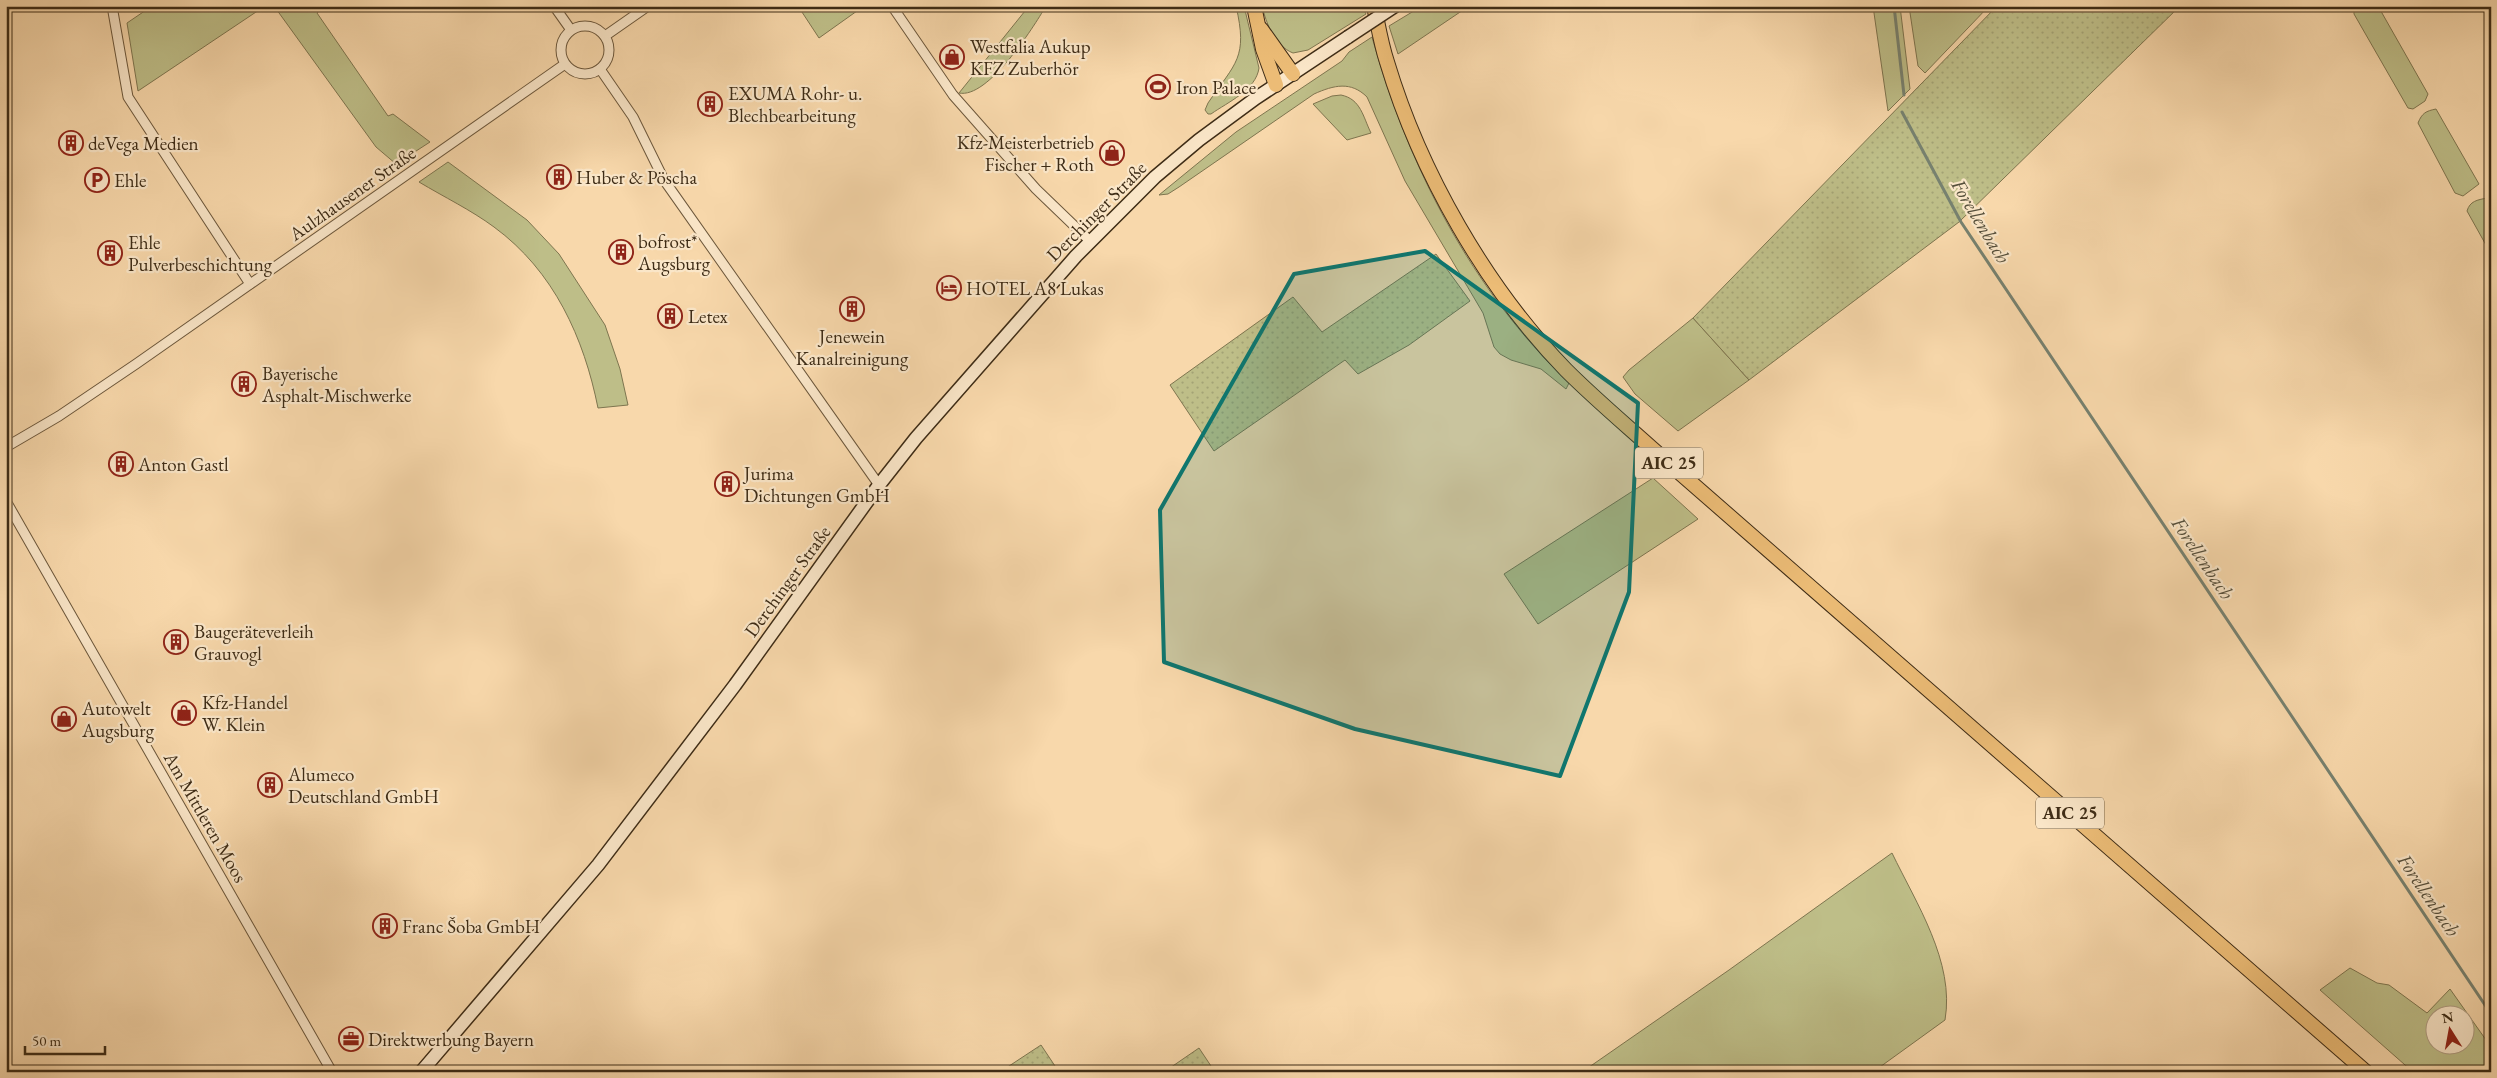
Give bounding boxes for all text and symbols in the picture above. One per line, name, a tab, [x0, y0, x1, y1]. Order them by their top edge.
place label: Westfalia Aukup KFZ Zuberhör	[970, 34, 1091, 81]
shop icon: Westfalia Aukup KFZ Zuberhör	[939, 44, 965, 70]
sports icon: Iron Palace	[1145, 74, 1171, 100]
place label: Iron Palace	[1176, 75, 1256, 100]
place label: EXUMA Rohr- u. Blechbearbeitung	[728, 81, 862, 128]
building icon: EXUMA Rohr- u. Blechbearbeitung	[697, 91, 723, 117]
building icon: deVega Medien	[58, 130, 84, 156]
place label: Kfz-Meisterbetrieb Fischer + Roth	[957, 130, 1094, 177]
place label: deVega Medien	[88, 131, 199, 156]
street label: Aulzhausener Straße	[283, 140, 421, 247]
shop icon: Kfz-Meisterbetrieb Fischer + Roth	[1099, 140, 1125, 166]
street label: Derchinger Straße	[1041, 156, 1152, 267]
building icon: Huber & Pöscha	[546, 164, 572, 190]
place label: Huber & Pöscha	[576, 165, 698, 190]
parking icon: Ehle	[84, 167, 110, 193]
place label: Ehle	[114, 168, 146, 193]
water label: Forellenbach	[1945, 173, 2017, 268]
place label: bofrost* Augsburg	[637, 229, 711, 276]
place label: Ehle Pulverbeschichtung	[128, 230, 273, 277]
building icon: bofrost* Augsburg	[608, 239, 634, 265]
building icon: Ehle Pulverbeschichtung	[97, 240, 123, 266]
hotel icon: HOTEL A8 Lukas	[936, 275, 962, 301]
place label: HOTEL A8 Lukas	[966, 276, 1104, 301]
building icon: Jenewein Kanalreinigung	[839, 296, 865, 322]
building icon: Letex	[657, 303, 683, 329]
place label: Letex	[688, 304, 729, 329]
place label: Jenewein Kanalreinigung	[796, 324, 909, 371]
place label: Bayerische Asphalt-Mischwerke	[261, 361, 412, 408]
building icon: Bayerische Asphalt-Mischwerke	[231, 371, 257, 397]
road number: AIC 25	[1635, 448, 1703, 478]
building icon: Anton Gastl	[108, 451, 134, 477]
place label: Anton Gastl	[137, 452, 229, 477]
place label: Jurima Dichtungen GmbH	[742, 461, 890, 508]
building icon: Jurima Dichtungen GmbH	[714, 471, 740, 497]
water label: Forellenbach	[2165, 511, 2240, 605]
street label: Derchinger Straße	[739, 521, 836, 642]
place label: Baugeräteverleih Grauvogl	[194, 619, 314, 666]
building icon: Baugeräteverleih Grauvogl	[163, 629, 189, 655]
place label: Kfz-Handel W. Klein	[202, 690, 288, 737]
place label: Autowelt Augsburg	[81, 696, 155, 743]
shop icon: Kfz-Handel W. Klein	[171, 700, 197, 726]
shop icon: Autowelt Augsburg	[51, 706, 77, 732]
street label: Am Mittleren Moos	[158, 747, 253, 887]
place label: Alumeco Deutschland GmbH	[287, 762, 439, 809]
building icon: Alumeco Deutschland GmbH	[257, 772, 283, 798]
road number: AIC 25	[2036, 798, 2104, 828]
water label: Forellenbach	[2391, 848, 2466, 942]
building icon: Franc Šoba GmbH	[372, 913, 398, 939]
place label: Franc Šoba GmbH	[402, 914, 540, 939]
north arrow	[2424, 1006, 2474, 1056]
text: N	[2440, 1007, 2455, 1027]
scale bar	[25, 1023, 105, 1055]
office icon: Direktwerbung Bayern	[338, 1026, 364, 1052]
place label: Direktwerbung Bayern	[368, 1027, 534, 1052]
text: 50 m	[32, 1031, 61, 1050]

